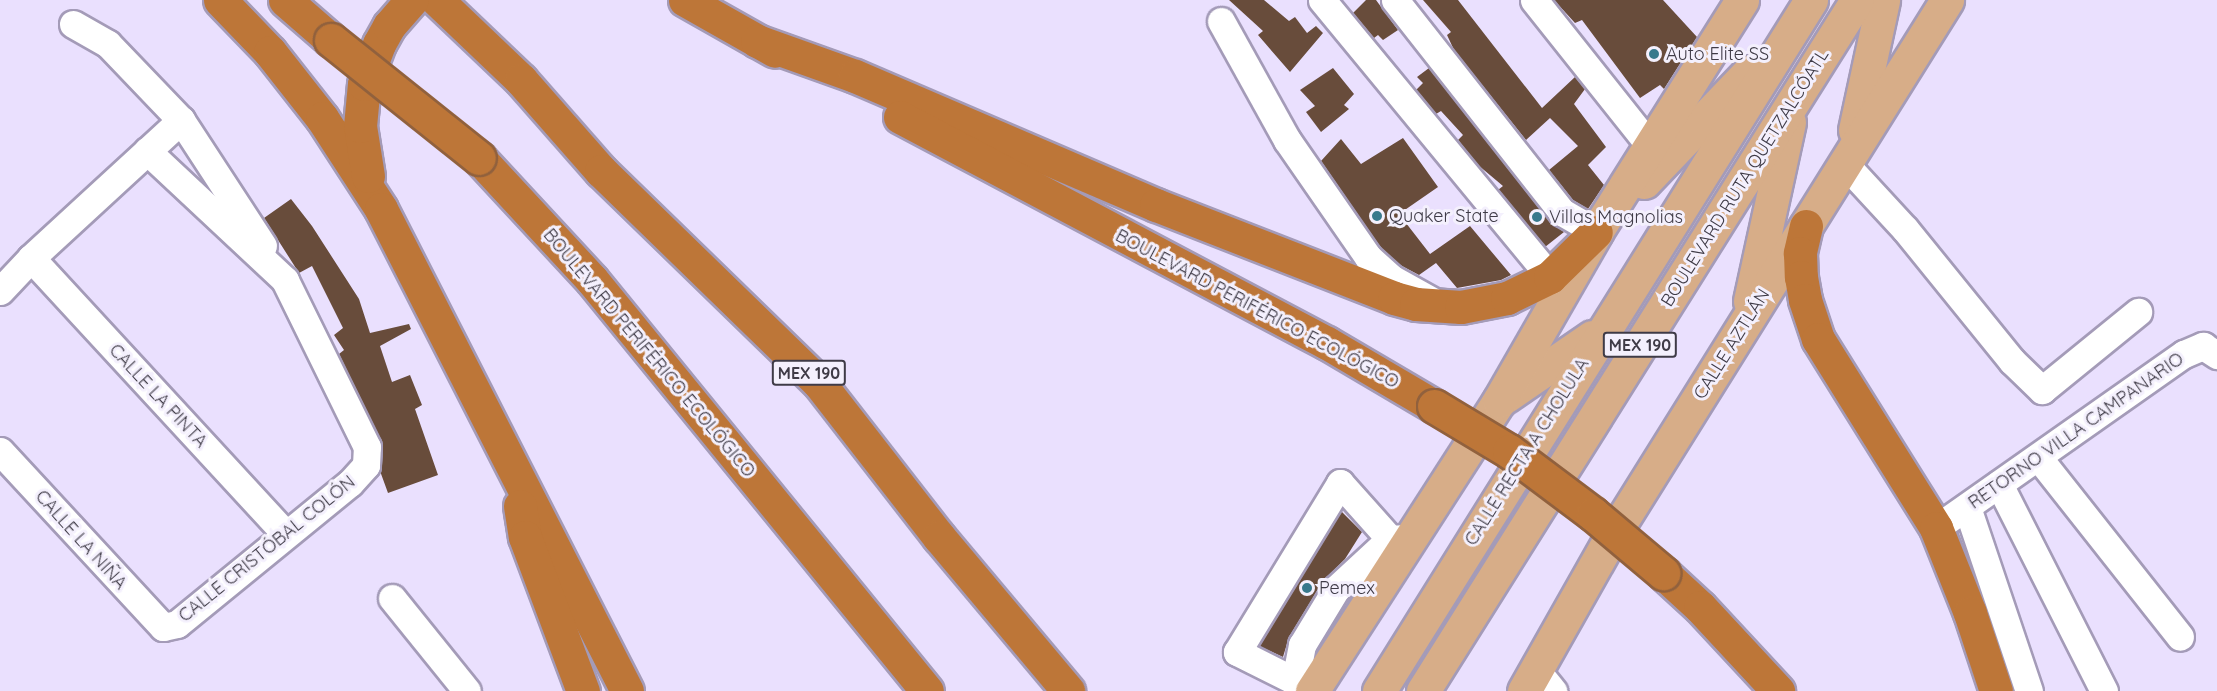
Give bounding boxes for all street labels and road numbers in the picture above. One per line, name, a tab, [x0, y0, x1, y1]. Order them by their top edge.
street label: BOULEVARD RUTA QUETZALCÓATL	[1656, 45, 1834, 311]
street label: BOULEVARD PERIFÉRICO ECOLÓGICO	[539, 224, 759, 482]
street label: BOULEVARD PERIFÉRICO ECOLÓGICO	[1112, 225, 1402, 393]
street label: CALLE AZTLÁN	[1689, 285, 1775, 403]
road number: MEX 190	[1602, 332, 1678, 358]
street label: CALLE LA PINTA	[104, 340, 212, 452]
street label: RETORNO VILLA CAMPANARIO	[1964, 348, 2188, 514]
street label: CALLE RECTA A CHOLULA	[1460, 354, 1594, 550]
road number: MEX 190	[772, 360, 846, 386]
street label: CALLE CRISTÓBAL COLÓN	[174, 471, 360, 627]
street label: CALLE LA NIÑA	[31, 486, 131, 594]

